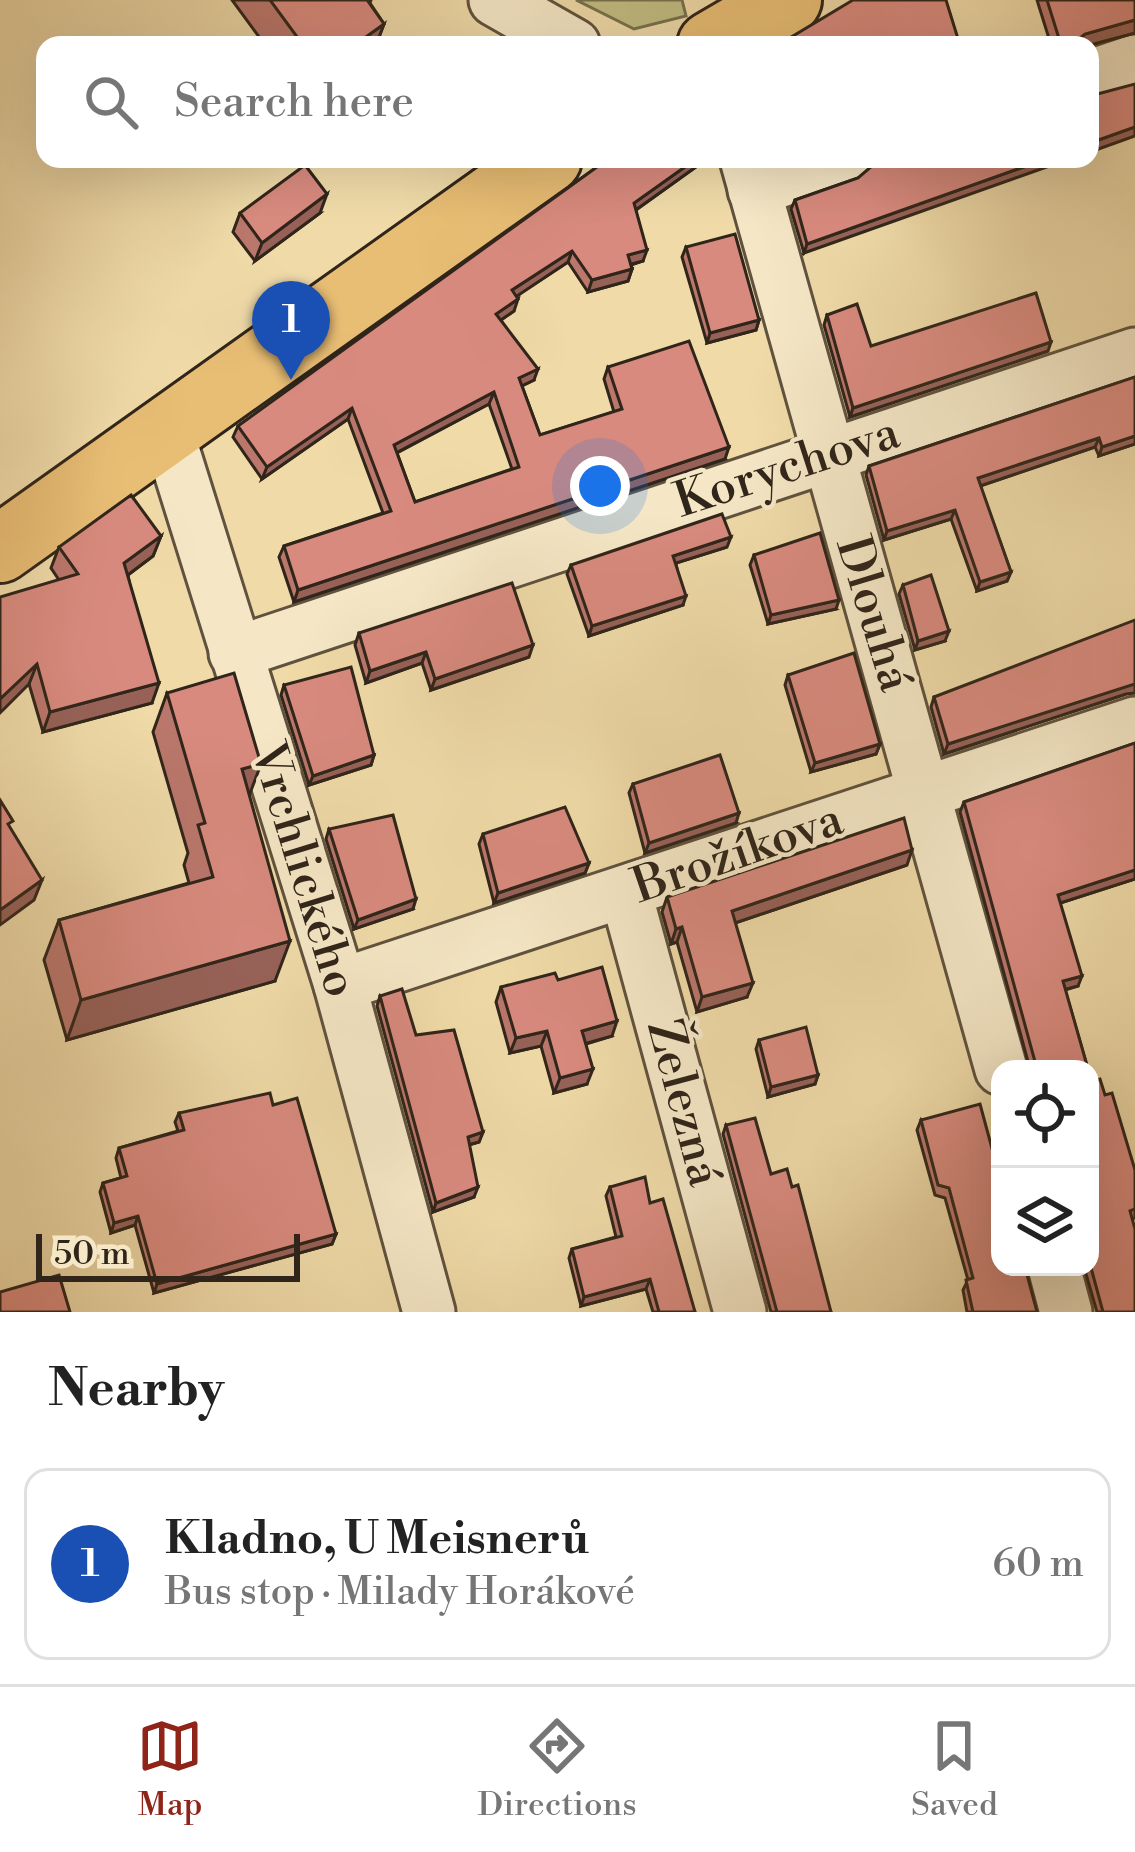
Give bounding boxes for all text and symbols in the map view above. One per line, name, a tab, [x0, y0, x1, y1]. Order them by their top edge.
search box	[36, 36, 1099, 168]
icon: search	[78, 69, 144, 135]
text: Search here	[174, 74, 414, 131]
pin: 1	[252, 281, 330, 380]
street label: Korychova	[667, 403, 908, 532]
your location	[570, 456, 630, 516]
street label: Dlouhá	[821, 529, 925, 699]
street label: Vrchlického	[236, 735, 370, 1004]
street label: Brožíkova	[624, 790, 852, 918]
street label: Železná	[632, 1012, 737, 1193]
map controls	[991, 1060, 1099, 1276]
button: locate	[991, 1060, 1099, 1168]
button: layers	[991, 1168, 1099, 1276]
scale bar	[36, 1228, 300, 1281]
text: 50 m	[54, 1234, 130, 1275]
text: Nearby	[48, 1358, 224, 1422]
text: Kladno, U Meisnerů	[165, 1511, 589, 1568]
text: 1	[81, 1540, 99, 1589]
text: 60 m	[992, 1540, 1084, 1589]
text: Bus stop · Milady Horákové	[165, 1568, 635, 1617]
tab: Map	[137, 1713, 203, 1826]
tab: Directions	[478, 1713, 637, 1826]
tab: Saved	[911, 1713, 998, 1826]

